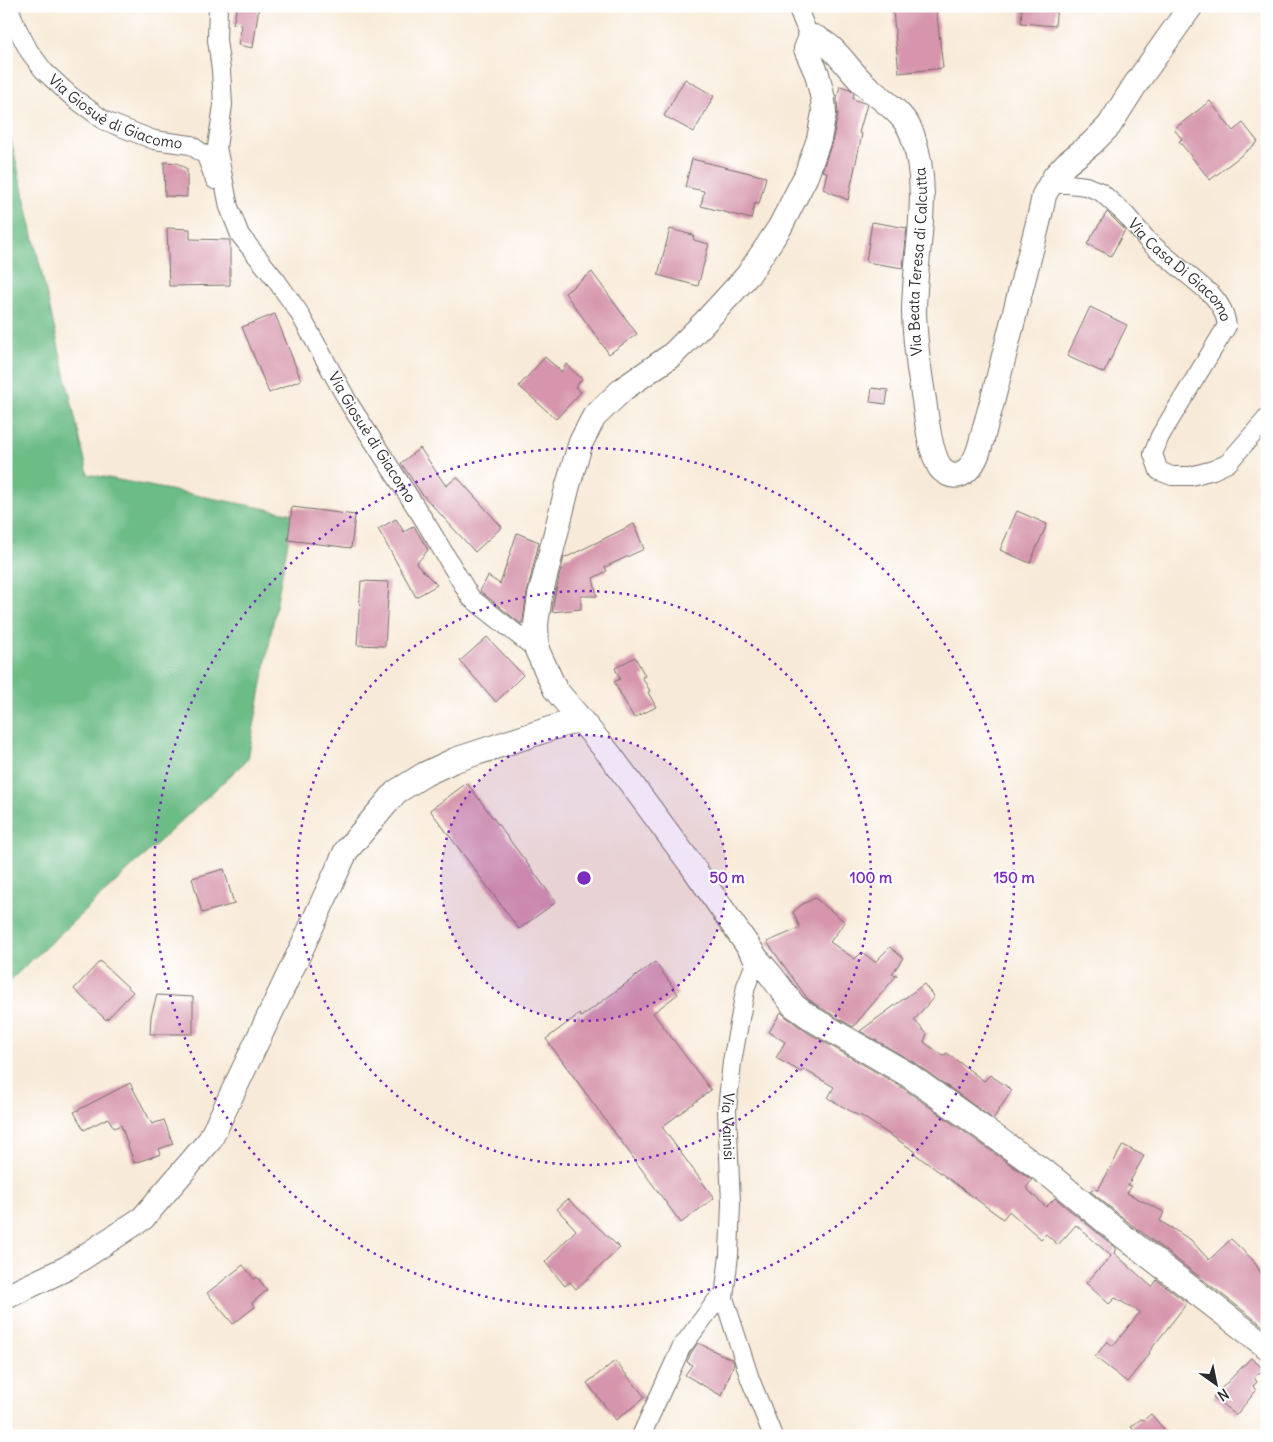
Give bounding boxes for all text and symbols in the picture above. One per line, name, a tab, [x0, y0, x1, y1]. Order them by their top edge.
street label: Via Giosuè di Giacomo	[45, 70, 184, 153]
street label: Via Beata Teresa di Calcutta	[904, 166, 931, 357]
street label: Via Casa Di Giacomo	[1124, 214, 1236, 324]
street label: Via Giosuè di Giacomo	[324, 368, 420, 506]
text: 50 m	[709, 868, 745, 887]
text: 100 m	[850, 868, 892, 887]
text: 150 m	[993, 868, 1035, 887]
centre of rings	[575, 869, 593, 887]
street label: Via Vainisi	[718, 1092, 739, 1161]
north arrow	[1190, 1360, 1240, 1410]
text: N	[1214, 1385, 1232, 1405]

